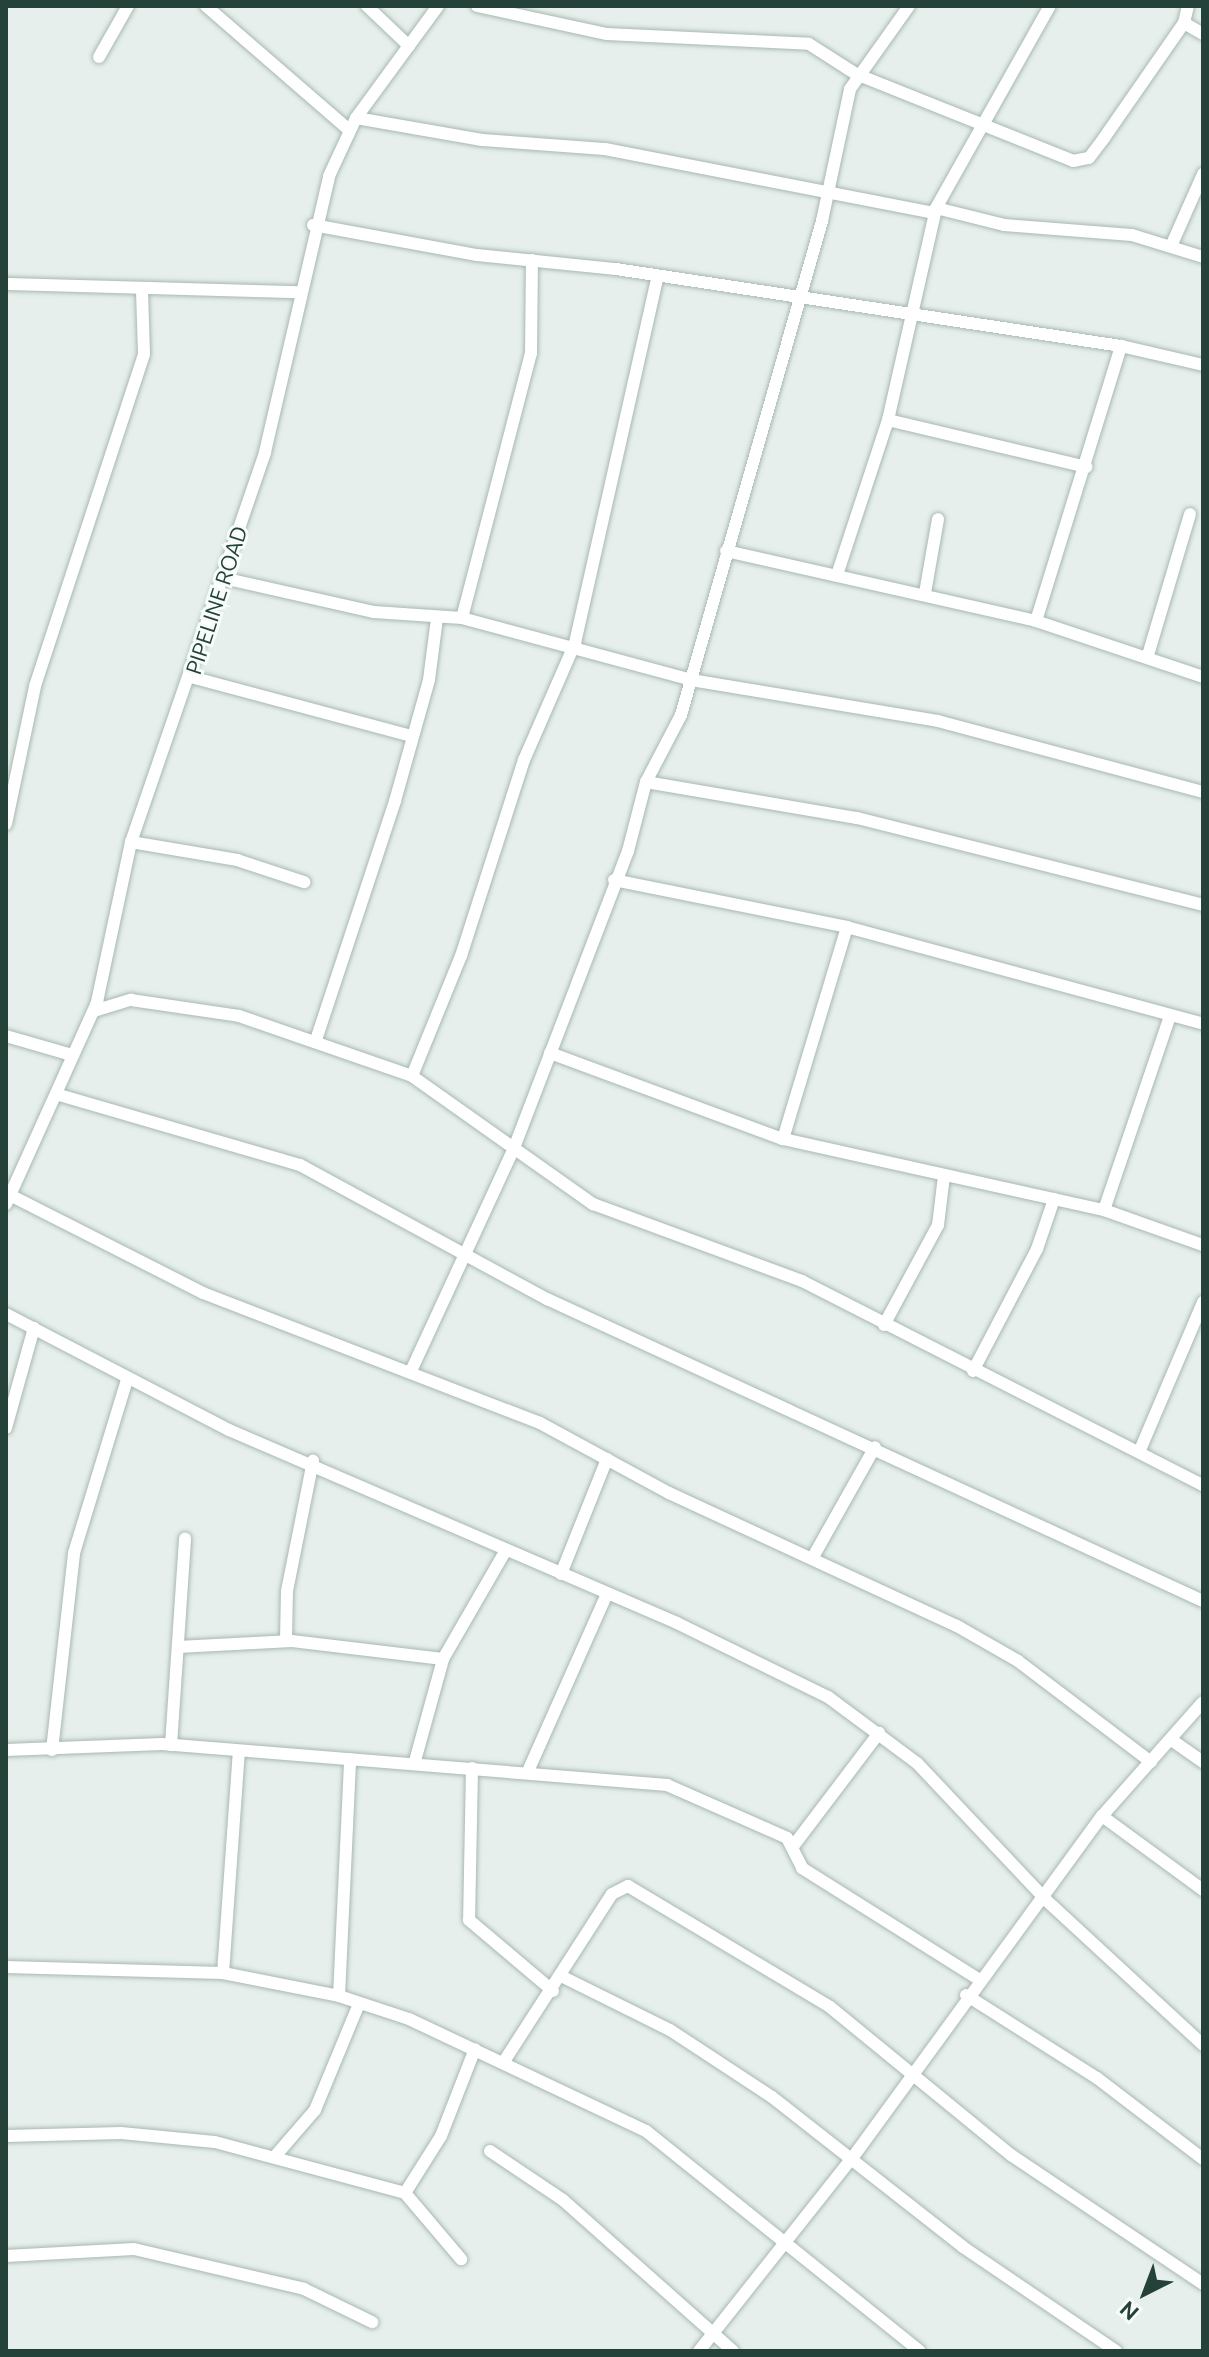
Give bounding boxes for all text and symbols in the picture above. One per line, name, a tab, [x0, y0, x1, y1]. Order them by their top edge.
street label: PIPELINE ROAD	[180, 522, 252, 678]
north arrow	[1105, 2253, 1185, 2333]
text: N	[1114, 2296, 1143, 2326]

